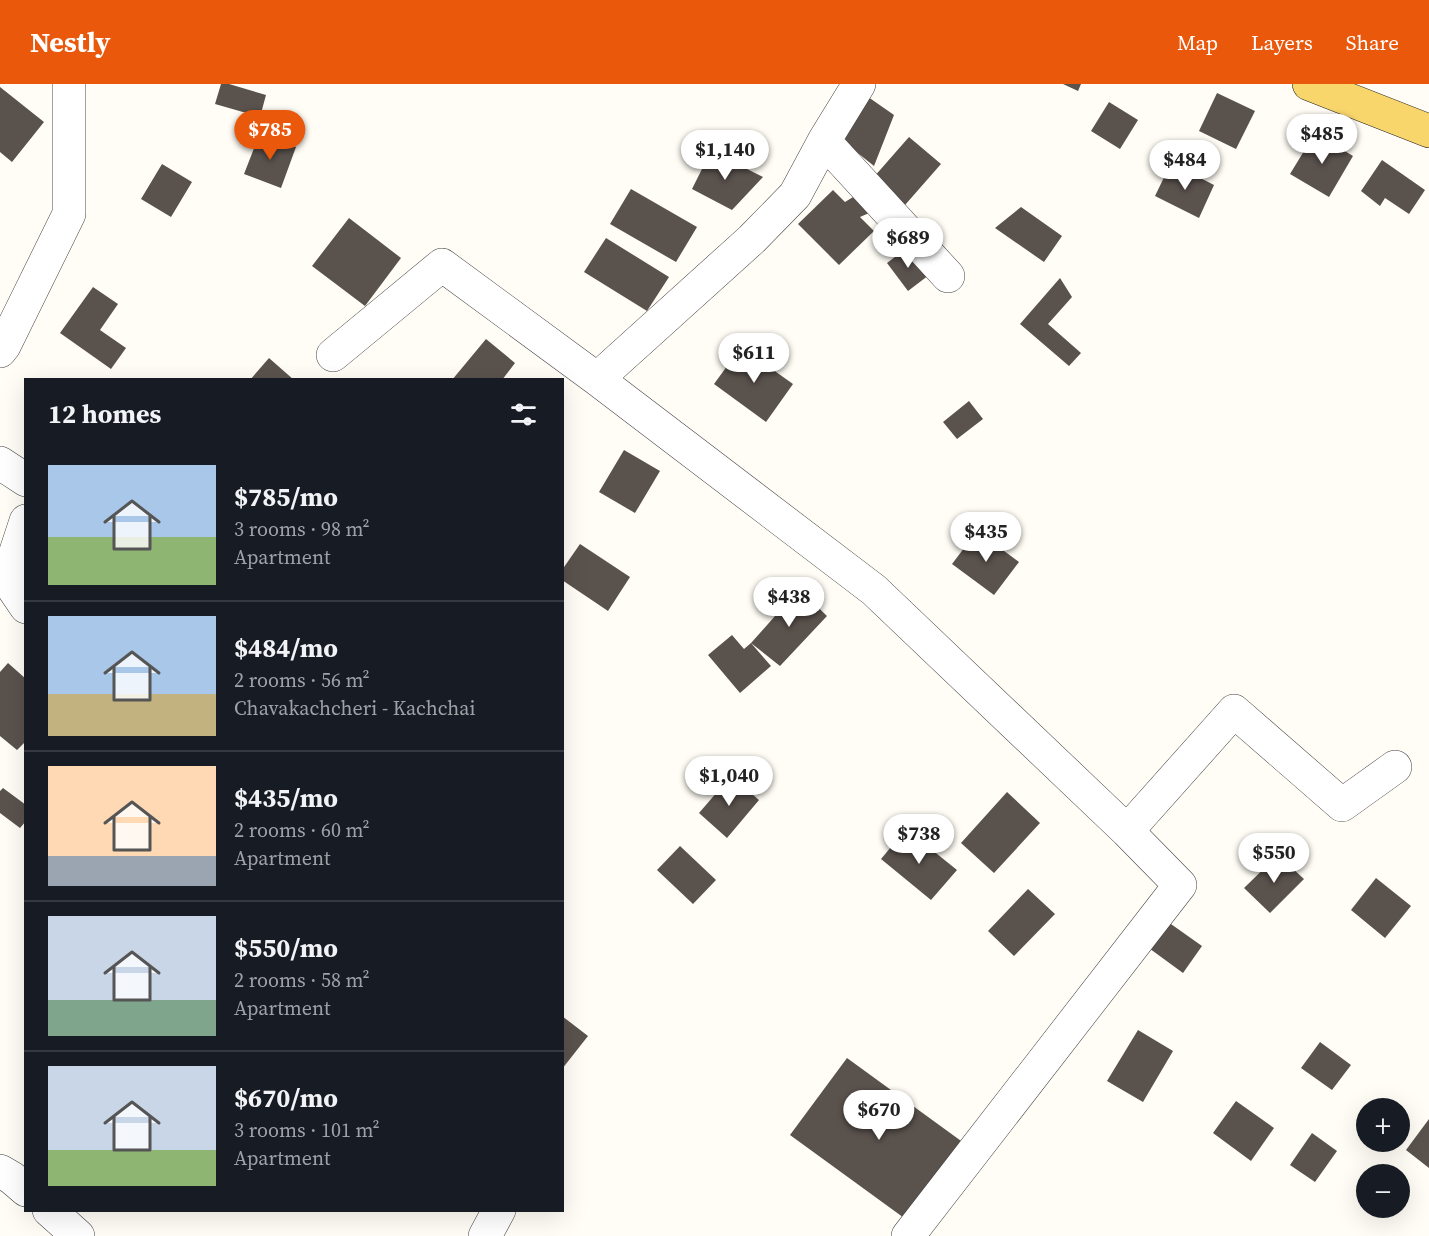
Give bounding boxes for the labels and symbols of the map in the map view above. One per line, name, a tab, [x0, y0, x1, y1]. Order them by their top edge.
pin: $785	[234, 110, 306, 161]
pin: $485	[1286, 114, 1358, 165]
pin: $1,140	[676, 130, 774, 181]
pin: $484	[1149, 140, 1221, 191]
pin: $689	[872, 218, 944, 269]
pin: $611	[718, 333, 790, 384]
pin: $435	[950, 512, 1022, 563]
pin: $438	[753, 577, 825, 628]
pin: $1,040	[680, 756, 778, 807]
pin: $738	[883, 814, 955, 865]
pin: $550	[1238, 833, 1310, 884]
pin: $670	[843, 1090, 915, 1141]

